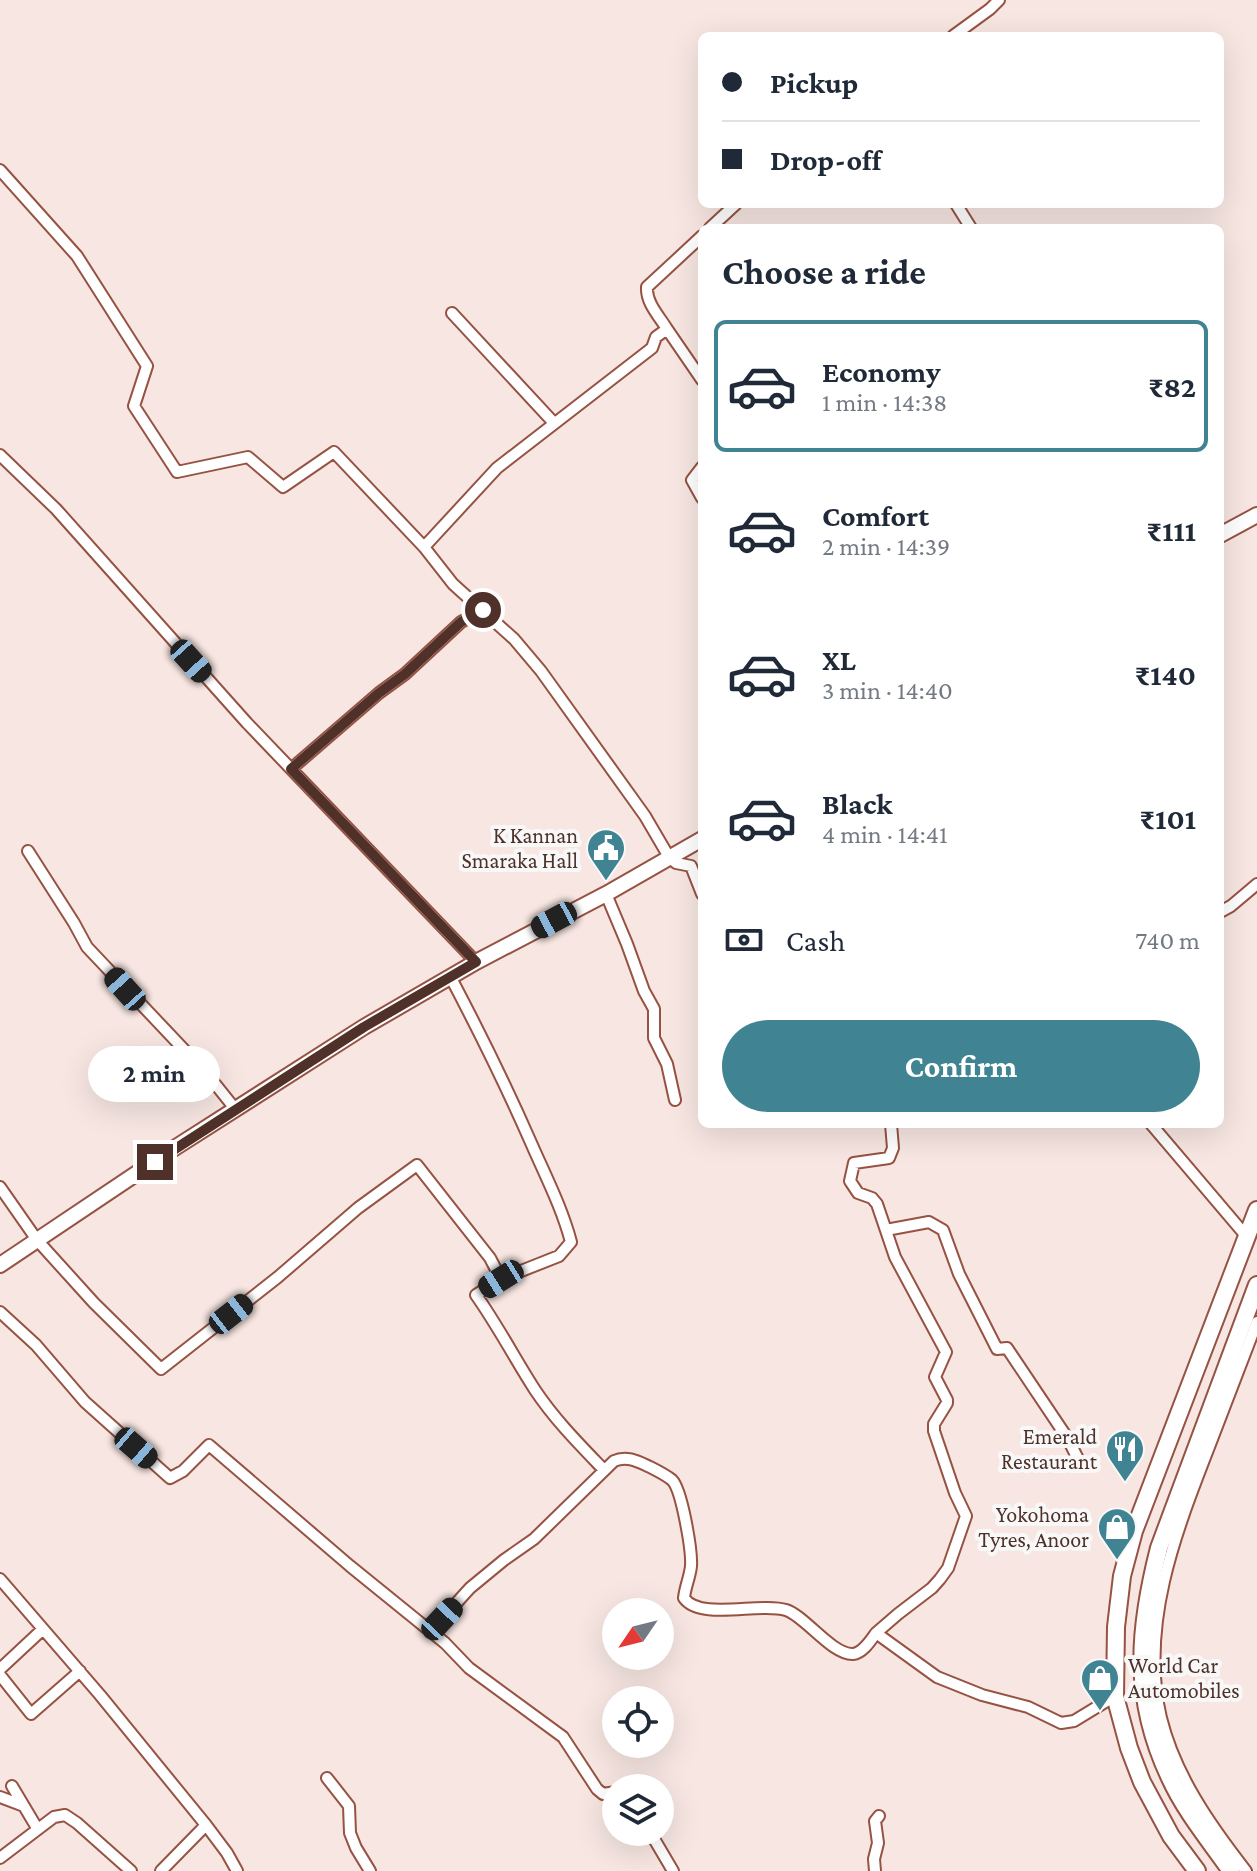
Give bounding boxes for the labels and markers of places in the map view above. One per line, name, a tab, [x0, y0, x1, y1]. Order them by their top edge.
place label: K Kannan Smaraka Hall	[461, 823, 578, 873]
public building icon: K Kannan Smaraka Hall	[585, 827, 627, 882]
place label: Emerald Restaurant	[1001, 1424, 1098, 1474]
restaurant icon: Emerald Restaurant	[1104, 1428, 1146, 1483]
place label: Yokohoma Tyres, Anoor	[978, 1502, 1089, 1552]
shop icon: Yokohoma Tyres, Anoor	[1096, 1506, 1138, 1561]
place label: World Car Automobiles	[1128, 1653, 1240, 1703]
shop icon: World Car Automobiles	[1079, 1657, 1121, 1712]

